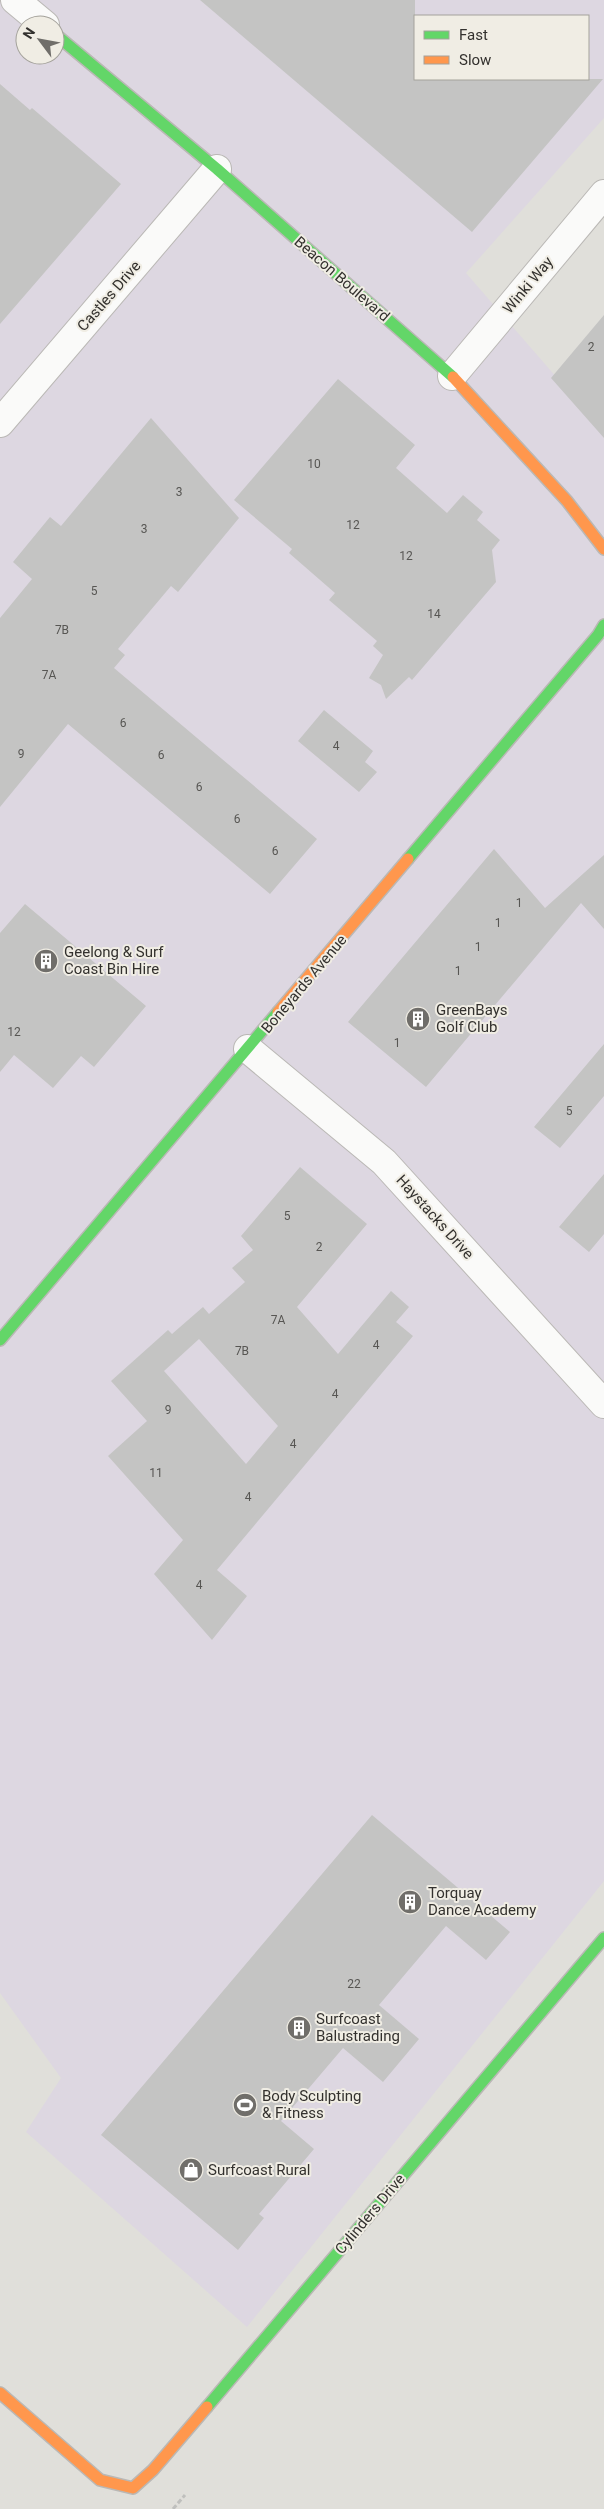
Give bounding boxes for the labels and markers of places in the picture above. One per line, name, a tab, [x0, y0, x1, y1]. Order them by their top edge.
place label: Geelong & Surf Coast Bin Hire	[64, 943, 164, 978]
building icon: Geelong & Surf Coast Bin Hire	[33, 948, 59, 974]
place label: GreenBays Golf Club	[436, 1001, 508, 1036]
building icon: GreenBays Golf Club	[405, 1006, 431, 1032]
place label: Torquay Dance Academy	[428, 1884, 536, 1919]
building icon: Torquay Dance Academy	[397, 1889, 423, 1915]
place label: Surfcoast Balustrading	[316, 2010, 400, 2045]
building icon: Surfcoast Balustrading	[286, 2015, 312, 2041]
place label: Body Sculpting & Fitness	[262, 2087, 362, 2122]
sports icon: Body Sculpting & Fitness	[232, 2092, 258, 2118]
shop icon: Surfcoast Rural	[178, 2157, 204, 2183]
place label: Surfcoast Rural	[208, 2161, 310, 2179]

